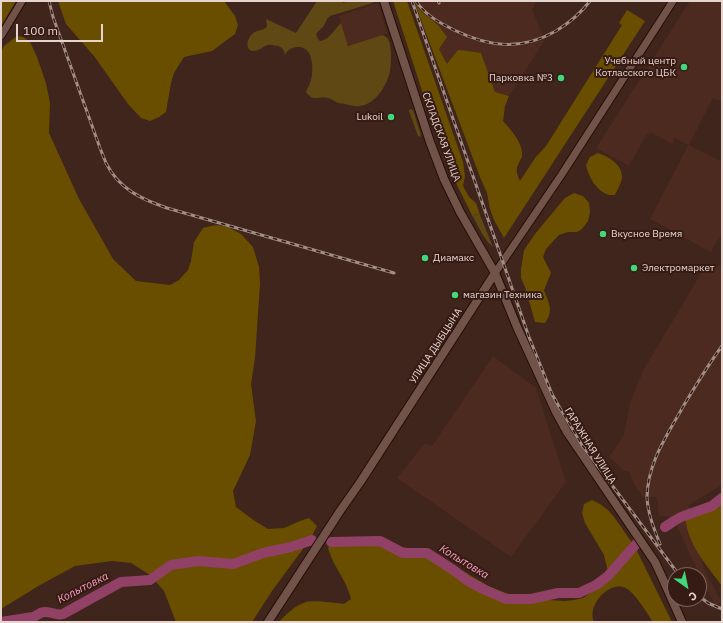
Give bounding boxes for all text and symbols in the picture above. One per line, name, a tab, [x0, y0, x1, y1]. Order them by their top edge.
scale bar	[18, 16, 105, 42]
text: 100 m	[23, 23, 58, 38]
place label: Учебный центр Котласского ЦБК	[595, 55, 676, 78]
marker: Учебный центр Котласского ЦБК	[679, 62, 689, 72]
place label: Парковка №3	[489, 72, 553, 84]
marker: Парковка №3	[556, 73, 566, 83]
street label: СКЛАДСКАЯ УЛИЦА	[419, 91, 463, 183]
place label: Lukoil	[356, 111, 383, 123]
marker: Lukoil	[386, 112, 396, 122]
place label: Вкусное Время	[611, 228, 682, 240]
marker: Вкусное Время	[598, 229, 608, 239]
place label: Диамакс	[433, 252, 474, 264]
marker: Диамакс	[420, 253, 430, 263]
place label: Электромаркет	[642, 262, 714, 274]
marker: Электромаркет	[629, 263, 639, 273]
place label: магазин Техника	[463, 289, 542, 301]
marker: магазин Техника	[450, 290, 460, 300]
street label: УЛИЦА ДЫБЦЫНА	[407, 306, 465, 386]
street label: ГАРАЖНАЯ УЛИЦА	[562, 406, 618, 486]
water label: Копытовка	[437, 542, 491, 582]
north arrow	[667, 567, 707, 607]
water label: Копытовка	[55, 570, 111, 606]
text: С	[686, 588, 700, 604]

